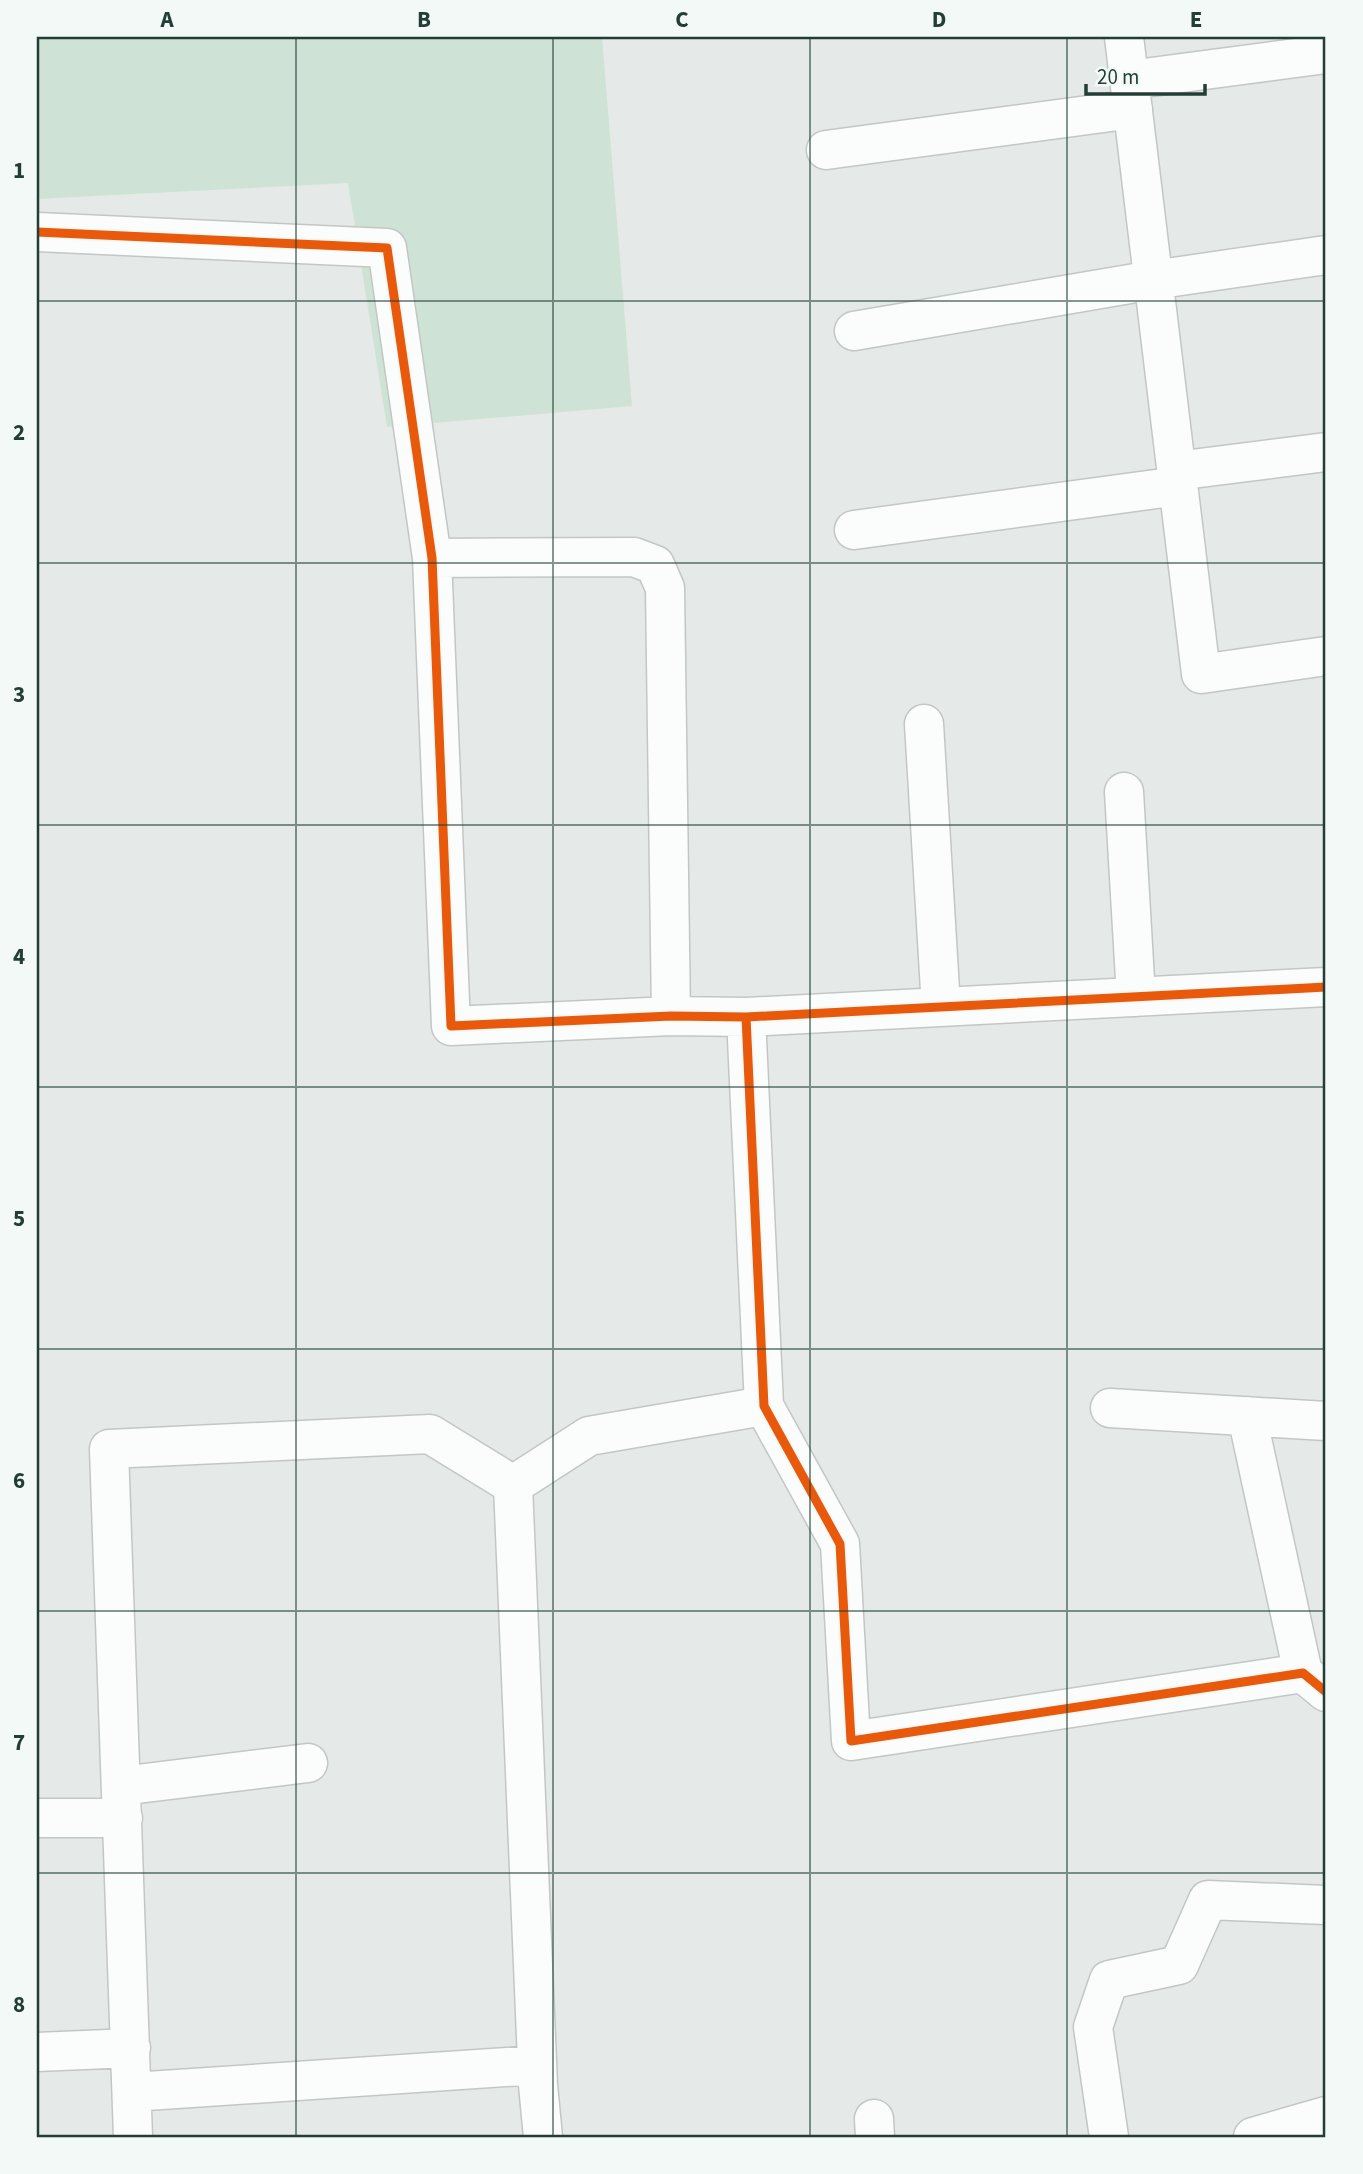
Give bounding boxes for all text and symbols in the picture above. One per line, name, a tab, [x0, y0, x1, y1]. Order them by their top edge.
text: A	[159, 3, 174, 36]
text: B	[417, 3, 431, 36]
text: C	[675, 3, 689, 36]
text: D	[932, 3, 946, 36]
text: E	[1190, 3, 1202, 36]
scale bar	[1086, 52, 1206, 96]
text: 20 m	[1097, 62, 1139, 92]
text: 1	[13, 154, 25, 187]
text: 2	[13, 416, 25, 449]
text: 3	[13, 678, 25, 711]
text: 4	[13, 940, 25, 973]
text: 5	[13, 1202, 25, 1235]
text: 6	[13, 1464, 25, 1497]
text: 7	[13, 1726, 25, 1759]
text: 8	[13, 1988, 25, 2021]

